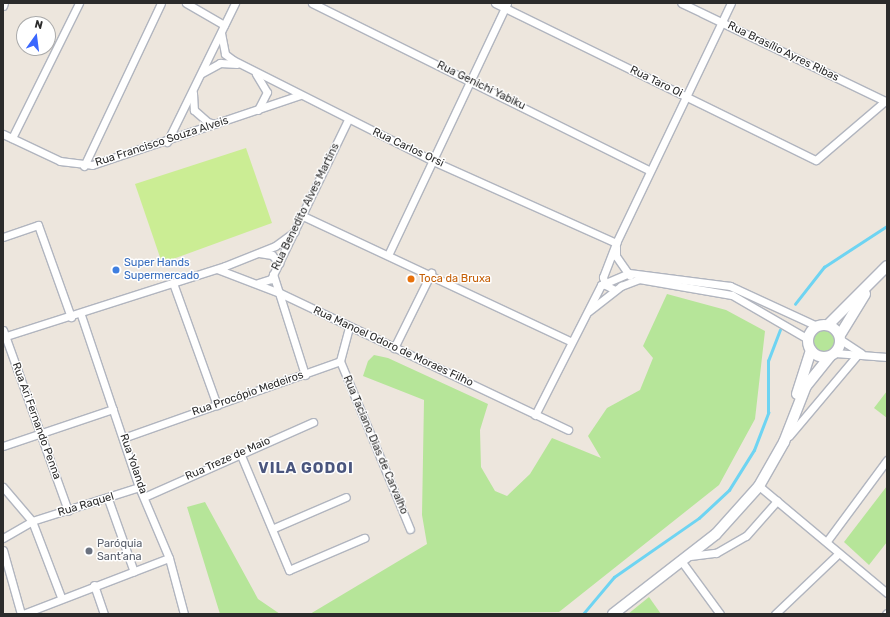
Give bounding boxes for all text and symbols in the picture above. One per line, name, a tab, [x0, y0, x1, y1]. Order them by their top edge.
north arrow	[16, 16, 56, 56]
text: N	[33, 18, 44, 32]
street label: Rua Brasílio Ayres Ribas	[725, 19, 841, 85]
street label: Rua Genichi Yabiku	[434, 59, 528, 113]
street label: Rua Taro Oi	[627, 64, 685, 100]
street label: Rua Francisco Souza Alveis	[94, 114, 230, 170]
street label: Rua Carlos Orsi	[370, 126, 446, 170]
street label: Rua Benedito Alves Martins	[269, 141, 343, 273]
place label: Super Hands Supermercado	[124, 257, 199, 283]
marker: Super Hands Supermercado	[111, 265, 121, 275]
place label: Toca da Bruxa	[419, 272, 491, 286]
marker: Toca da Bruxa	[406, 274, 416, 284]
street label: Rua Manoel Odoro de Moraes Filho	[311, 304, 475, 390]
street label: Rua Ari Fernando Penna	[9, 361, 63, 481]
street label: Rua Procópio Medeiros	[191, 369, 305, 419]
street label: Rua Taciano Dias de Carvalho	[340, 374, 410, 516]
street label: Rua Yolanda	[116, 432, 150, 496]
street label: Rua Treze de Maio	[183, 434, 273, 484]
district label: VILA GODOI	[258, 460, 354, 478]
street label: Rua Raquel	[56, 490, 116, 520]
place label: Paróquia Sant’ana	[97, 538, 142, 564]
marker: Paróquia Sant’ana	[84, 546, 94, 556]

